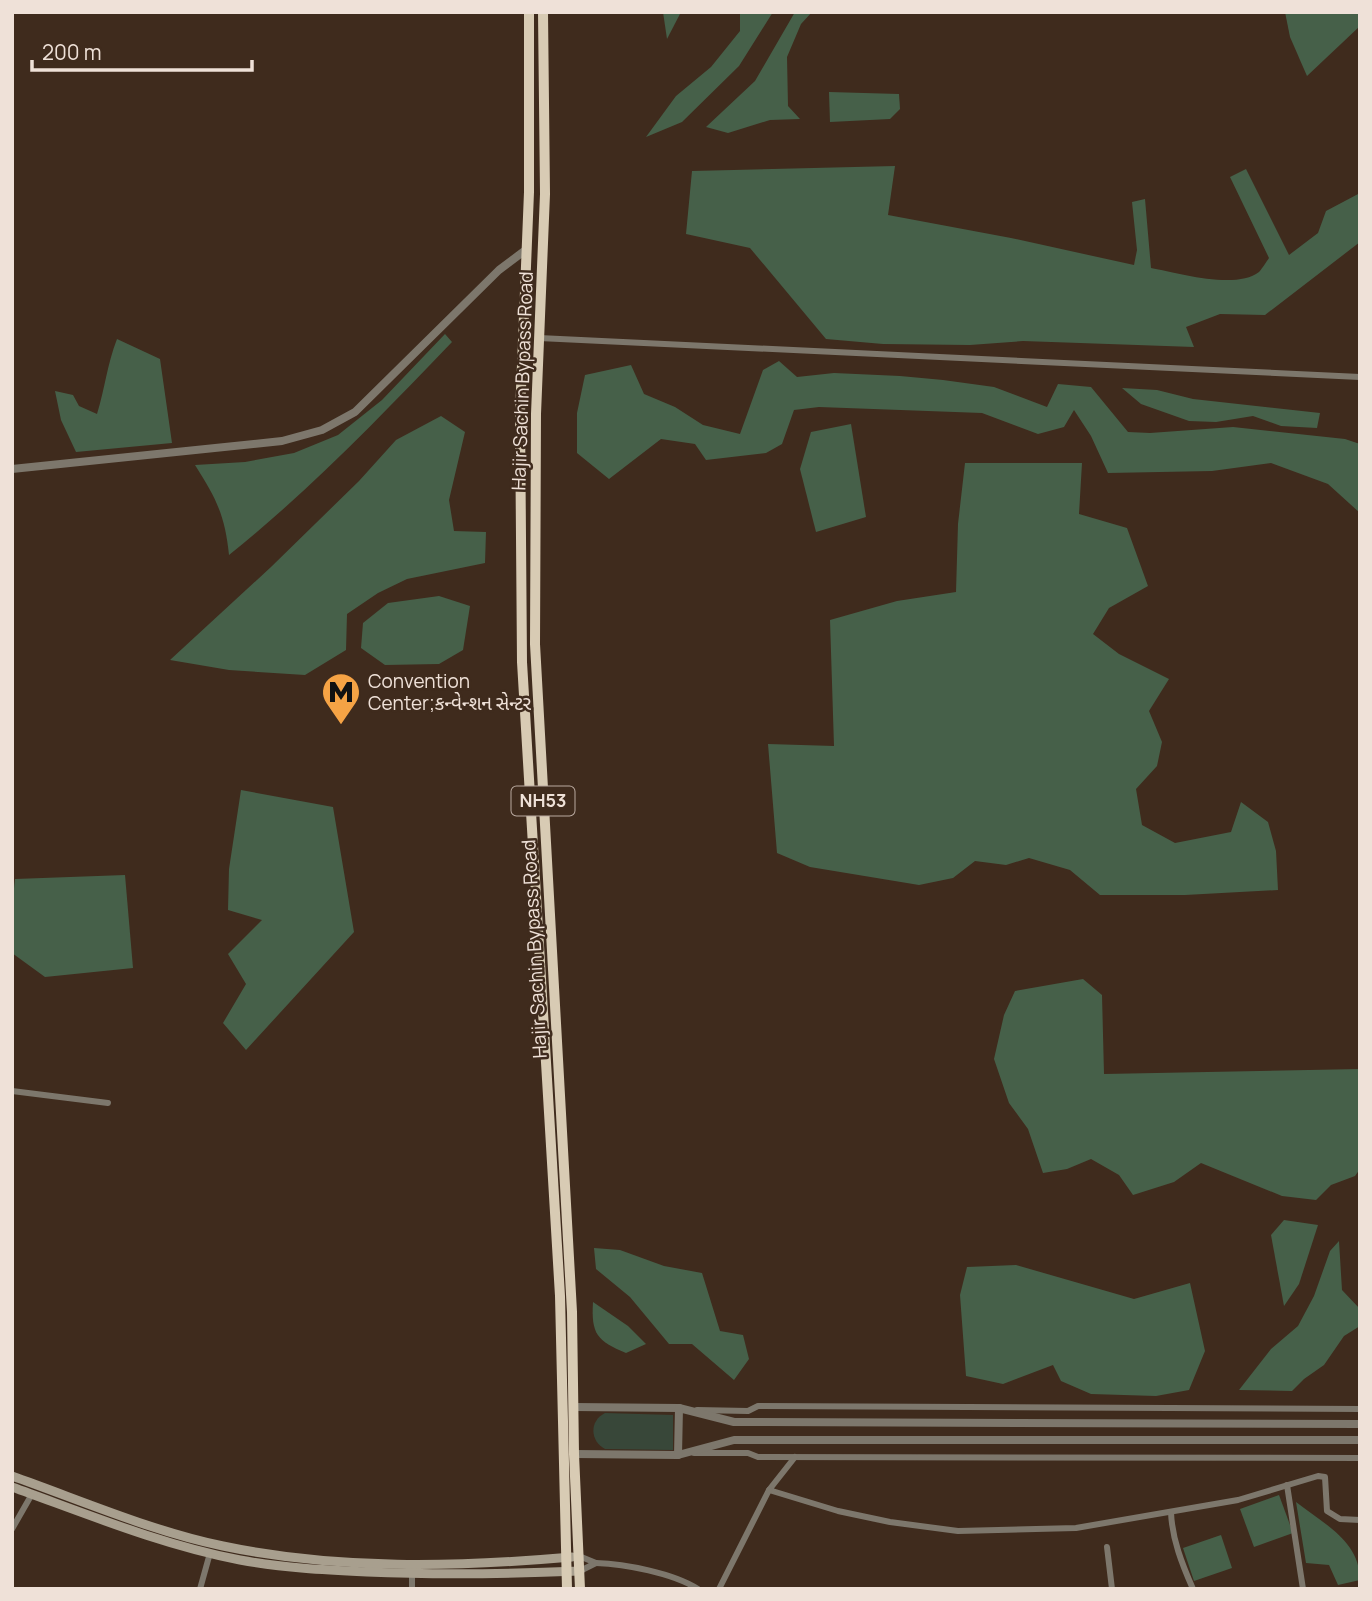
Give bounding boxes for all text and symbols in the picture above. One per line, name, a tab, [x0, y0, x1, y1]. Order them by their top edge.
scale bar	[32, 28, 252, 72]
text: 200 m	[42, 38, 102, 66]
street label: Hajir Sachin Bypass Road	[505, 271, 539, 491]
place label: Convention Center;કન્વેન્શન સેન્ટર	[368, 668, 532, 716]
metro station icon: Convention Center;કન્વેન્શન સેન્ટર	[320, 671, 362, 726]
road number: NH53	[512, 786, 574, 816]
street label: Hajir Sachin Bypass Road	[515, 839, 553, 1059]

